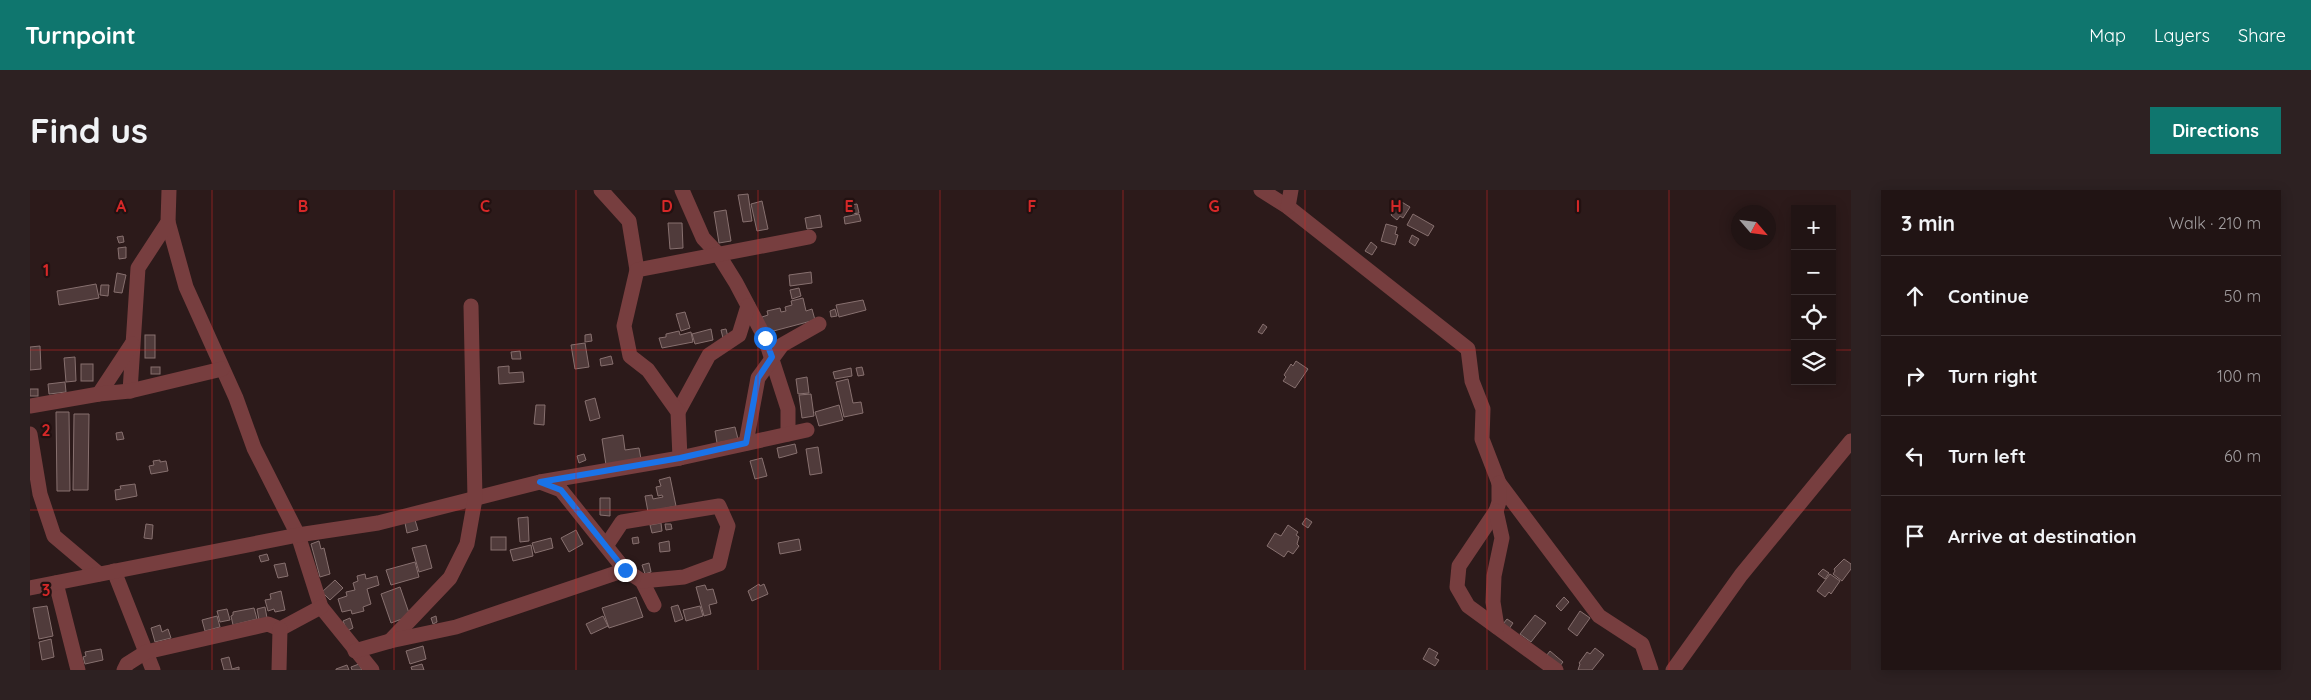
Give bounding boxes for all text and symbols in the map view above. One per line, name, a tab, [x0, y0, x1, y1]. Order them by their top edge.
text: Turnpoint	[25, 20, 136, 50]
text: Map	[2089, 24, 2126, 47]
text: Layers	[2154, 24, 2210, 47]
text: Share	[2238, 24, 2286, 47]
button: Directions	[2150, 107, 2281, 154]
text: Find us	[30, 108, 148, 152]
text: A	[116, 196, 127, 216]
text: B	[298, 196, 308, 216]
text: C	[480, 196, 490, 216]
text: D	[661, 196, 673, 216]
text: E	[844, 196, 854, 216]
text: F	[1028, 196, 1037, 216]
text: G	[1208, 196, 1220, 216]
text: H	[1390, 196, 1402, 216]
text: I	[1576, 196, 1580, 216]
north arrow	[1731, 205, 1776, 250]
map controls	[1791, 205, 1836, 385]
button: +	[1791, 205, 1836, 250]
text: 3 min	[1901, 210, 1955, 236]
text: Walk · 210 m	[2169, 213, 2261, 233]
button: −	[1791, 250, 1836, 295]
text: 1	[43, 260, 49, 280]
icon: ahead	[1901, 282, 1929, 310]
text: Continue	[1948, 284, 2029, 308]
text: 50 m	[2224, 286, 2261, 306]
button: locate	[1791, 295, 1836, 340]
route start	[754, 327, 777, 350]
button: layers	[1791, 340, 1836, 385]
icon: right	[1901, 362, 1929, 390]
text: Turn right	[1948, 364, 2037, 388]
text: 100 m	[2217, 366, 2261, 386]
text: 2	[41, 420, 51, 440]
icon: left	[1901, 442, 1929, 470]
text: Turn left	[1948, 444, 2026, 468]
text: 60 m	[2224, 446, 2261, 466]
icon: arrive	[1901, 522, 1929, 550]
text: Arrive at destination	[1948, 524, 2137, 548]
route end	[614, 559, 637, 582]
text: 3	[42, 580, 50, 600]

